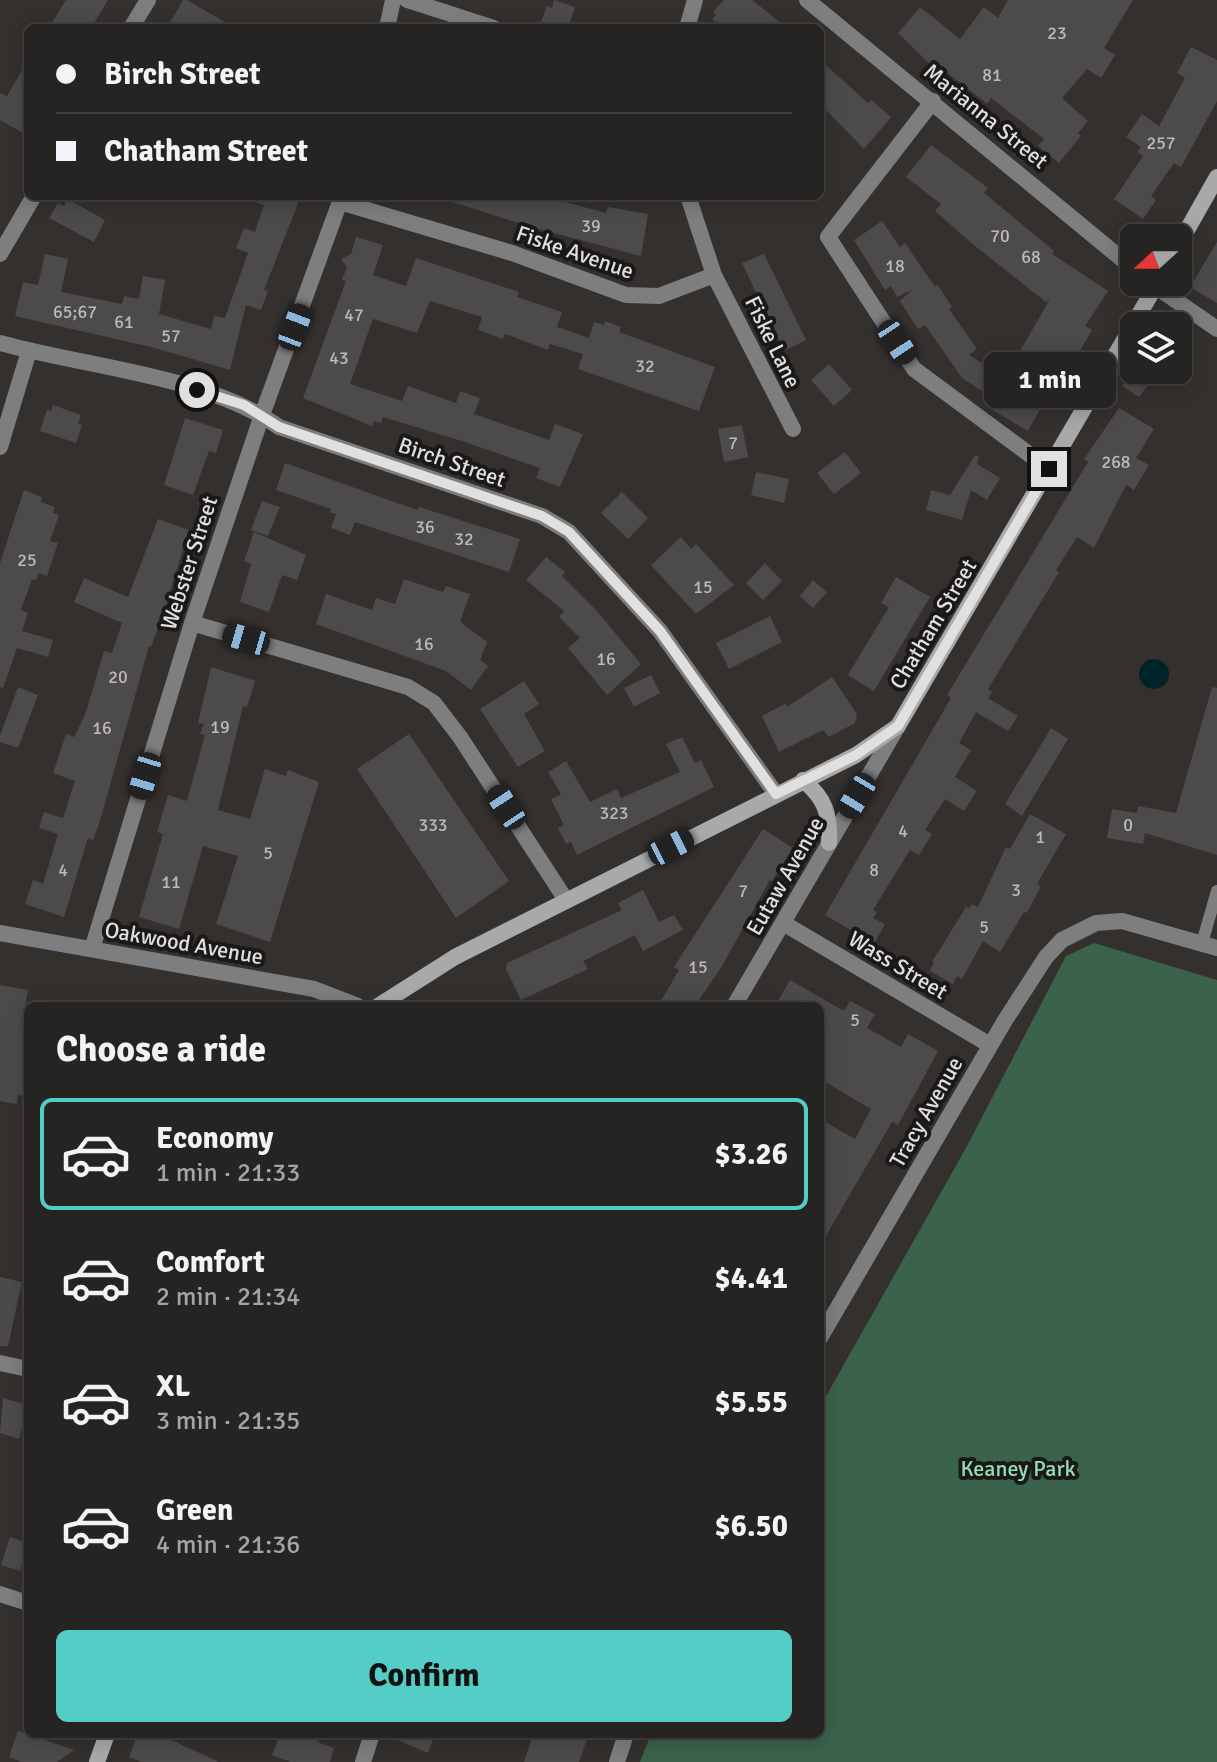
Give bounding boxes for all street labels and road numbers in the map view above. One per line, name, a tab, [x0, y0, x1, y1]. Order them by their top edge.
street label: Marianna Street	[919, 58, 1054, 174]
street label: Fiske Avenue	[513, 219, 637, 285]
street label: Fiske Lane	[739, 292, 807, 392]
street label: Birch Street	[395, 431, 509, 493]
street label: Webster Street	[155, 493, 223, 633]
street label: Chatham Street	[884, 554, 983, 694]
street label: Eutaw Avenue	[740, 812, 830, 940]
street label: Oakwood Avenue	[103, 916, 265, 970]
street label: Wass Street	[844, 925, 953, 1005]
street label: Tracy Avenue	[884, 1052, 968, 1172]

